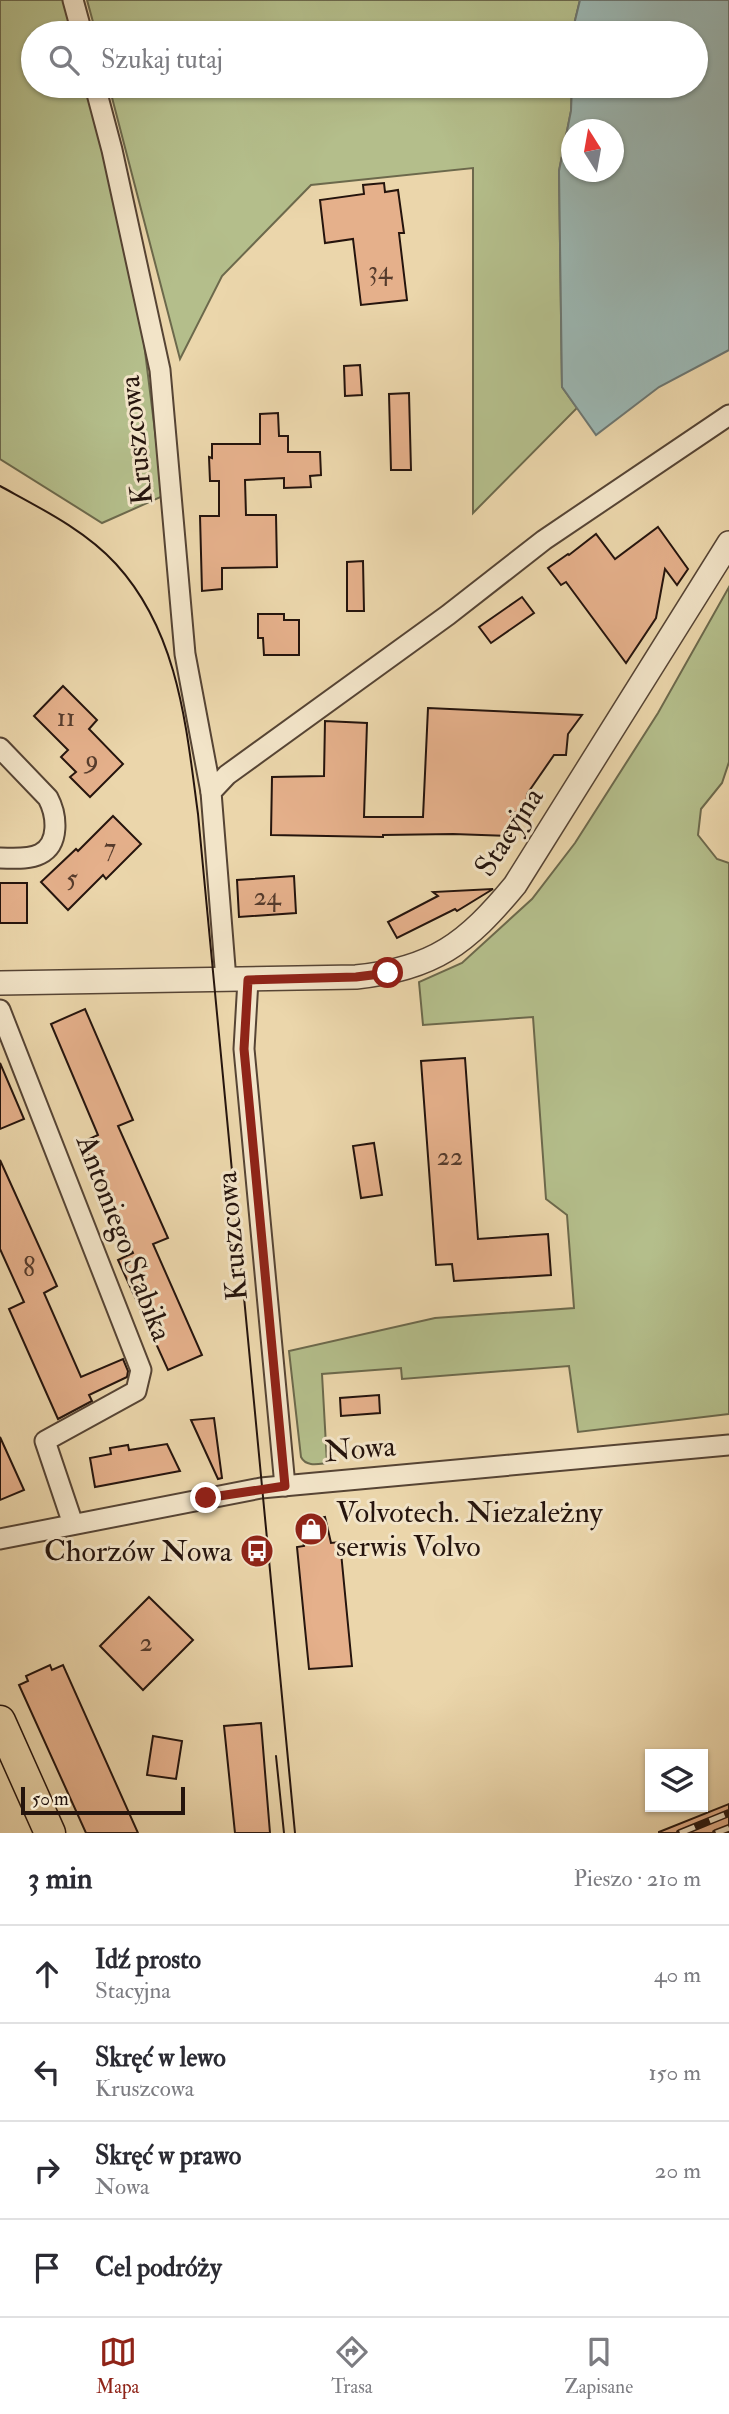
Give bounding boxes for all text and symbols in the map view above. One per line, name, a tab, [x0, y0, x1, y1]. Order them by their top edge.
search box	[21, 21, 708, 98]
icon: search	[45, 41, 83, 79]
text: Szukaj tutaj	[101, 44, 223, 76]
north arrow	[561, 119, 624, 182]
house number: 34	[368, 255, 393, 287]
street label: Kruszcowa	[111, 373, 161, 506]
house number: 11	[57, 702, 75, 734]
house number: 9	[83, 744, 99, 776]
street label: Stacyjna	[467, 780, 552, 884]
house number: 7	[104, 832, 116, 864]
house number: 5	[66, 863, 78, 895]
house number: 24	[253, 881, 282, 913]
route start	[372, 957, 403, 988]
street label: Antoniego Stabika	[67, 1129, 180, 1347]
house number: 22	[437, 1141, 463, 1173]
street label: Kruszcowa	[208, 1169, 256, 1302]
house number: 8	[23, 1252, 35, 1284]
street label: Nowa	[323, 1427, 398, 1471]
route end	[190, 1482, 221, 1513]
place label: Volvotech. Niezależny serwis Volvo	[336, 1494, 604, 1565]
shop icon: Volvotech. Niezależny serwis Volvo	[292, 1510, 330, 1548]
bus stop icon: Chorzów Nowa	[238, 1532, 276, 1570]
place label: Chorzów Nowa	[44, 1533, 233, 1570]
house number: 2	[139, 1627, 153, 1659]
map controls	[645, 1749, 708, 1812]
button: layers	[645, 1749, 708, 1812]
scale bar	[21, 1784, 186, 1816]
text: 50 m	[32, 1787, 69, 1811]
text: 3 min	[28, 1860, 93, 1897]
text: Pieszo · 210 m	[574, 1864, 701, 1893]
text: Idź prosto	[95, 1944, 201, 1976]
icon: ahead	[28, 1955, 66, 1993]
text: 40 m	[654, 1960, 701, 1989]
text: Stacyjna	[95, 1976, 171, 2005]
text: Skręć w lewo	[95, 2042, 226, 2074]
icon: left	[28, 2053, 66, 2091]
text: 150 m	[648, 2058, 701, 2087]
text: Kruszcowa	[95, 2074, 194, 2103]
text: Skręć w prawo	[95, 2140, 241, 2172]
icon: right	[28, 2151, 66, 2189]
text: 20 m	[655, 2156, 701, 2185]
text: Nowa	[95, 2172, 150, 2201]
icon: arrive	[28, 2249, 66, 2287]
text: Cel podróży	[95, 2252, 222, 2284]
tab: Mapa	[96, 2333, 139, 2399]
tab: Trasa	[331, 2333, 373, 2399]
tab: Zapisane	[564, 2333, 633, 2399]

